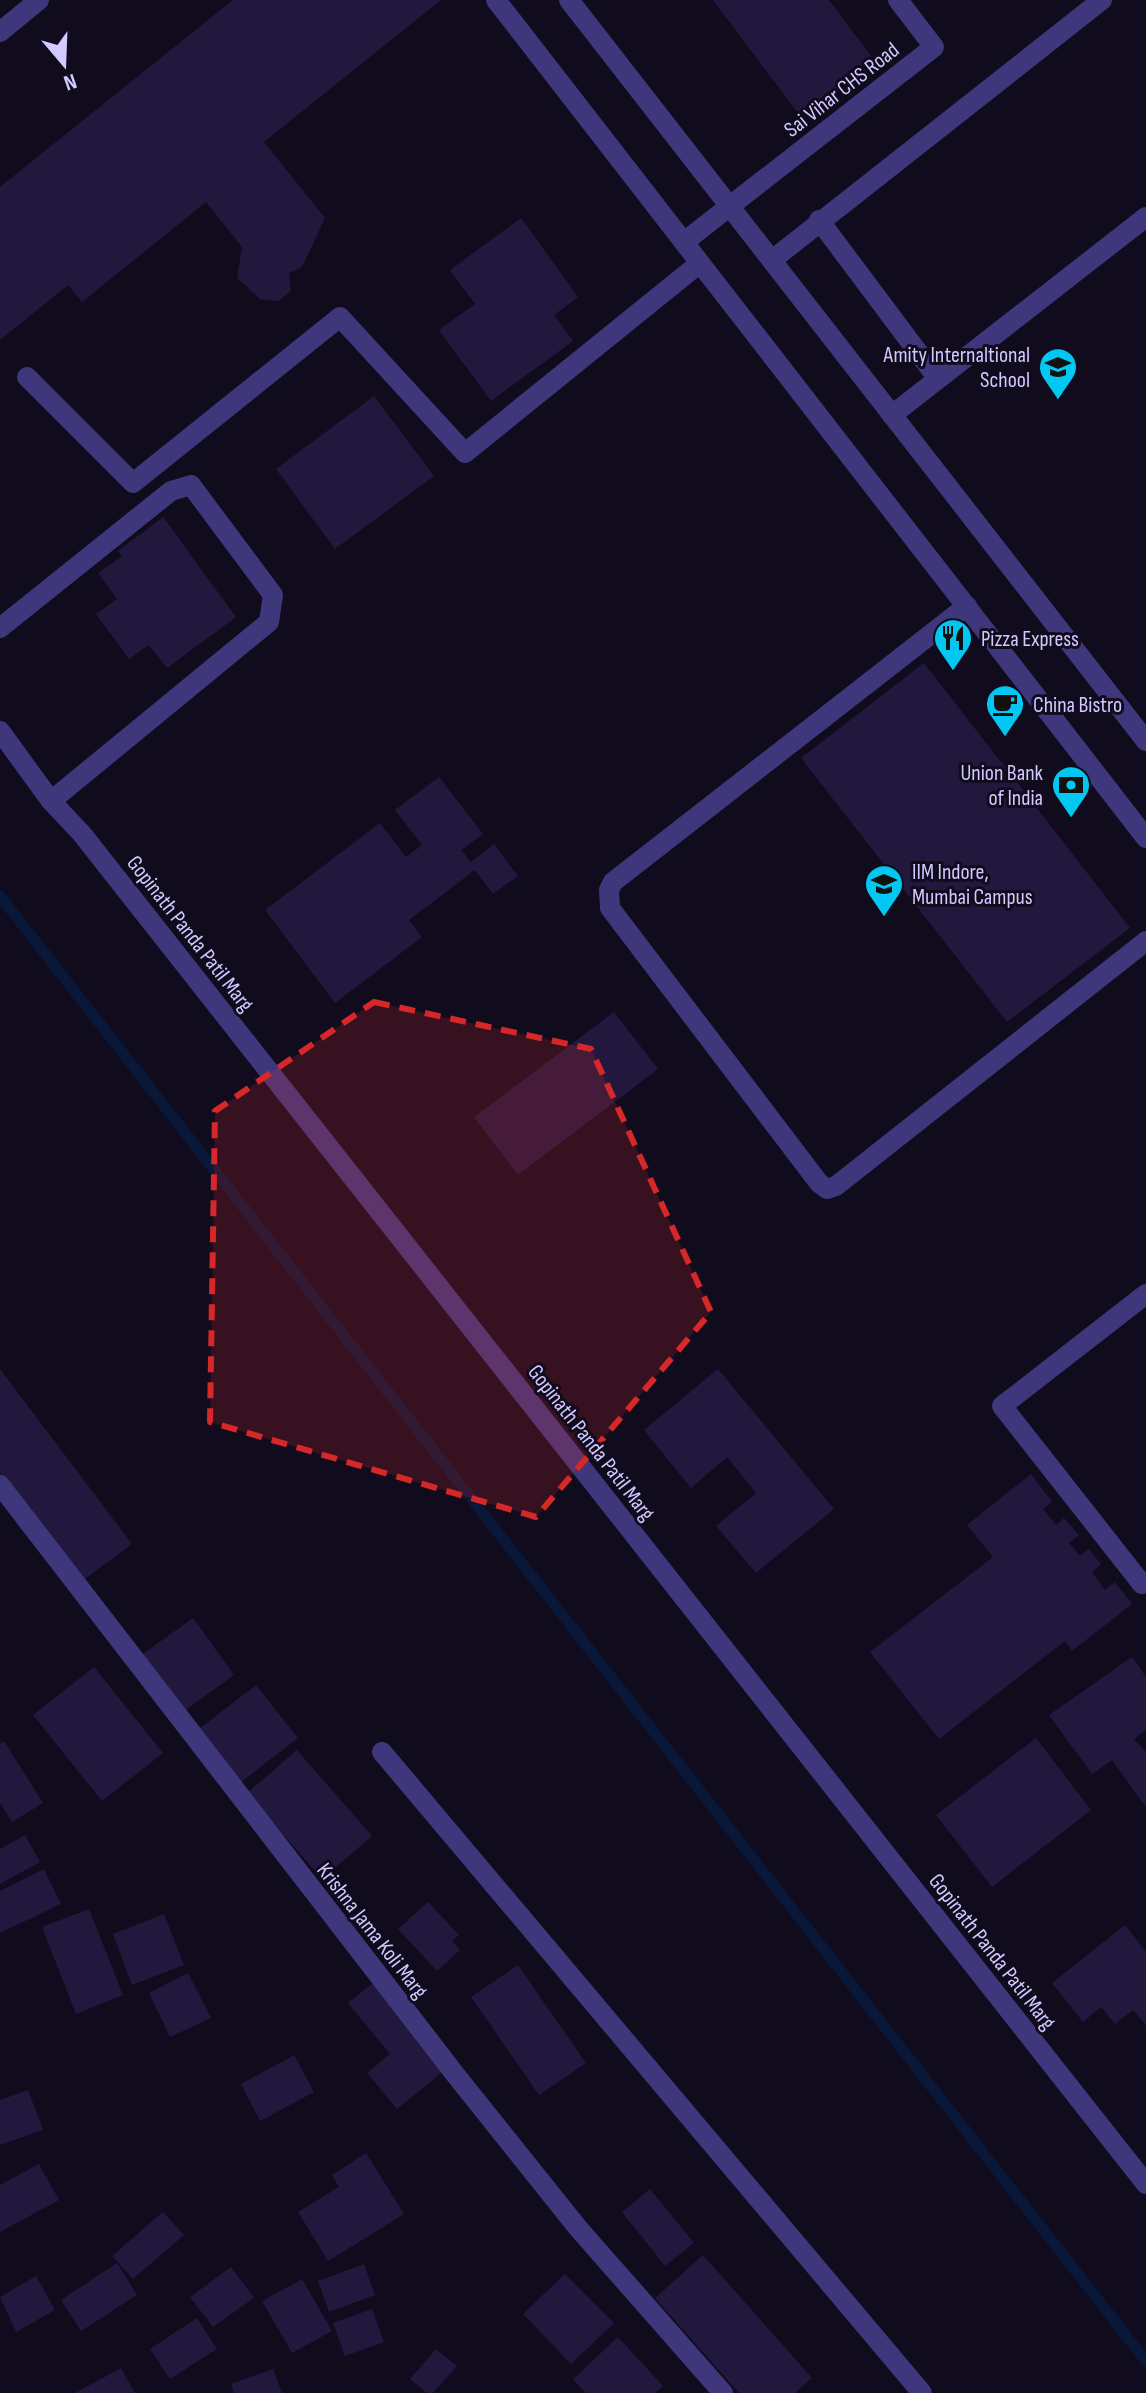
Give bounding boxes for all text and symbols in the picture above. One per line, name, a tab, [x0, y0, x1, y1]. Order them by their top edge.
north arrow	[24, 24, 104, 104]
street label: Sai Vihar CHS Road	[779, 37, 905, 143]
text: N	[60, 67, 80, 96]
place label: Amity Internaltional School	[883, 342, 1030, 394]
school or university icon: Amity Internaltional School	[1037, 346, 1079, 401]
restaurant icon: Pizza Express	[932, 617, 974, 672]
place label: Pizza Express	[981, 626, 1079, 653]
cafe icon: China Bistro	[984, 683, 1026, 738]
place label: China Bistro	[1033, 692, 1122, 719]
place label: Union Bank of India	[960, 760, 1044, 812]
bank icon: Union Bank of India	[1050, 764, 1092, 819]
street label: Gopinath Panda Patil Marg	[120, 850, 259, 1018]
place label: IIM Indore, Mumbai Campus	[912, 859, 1033, 911]
school or university icon: IIM Indore, Mumbai Campus	[863, 863, 905, 918]
street label: Gopinath Panda Patil Marg	[521, 1359, 660, 1527]
street label: Krishna Jama Koli Marg	[310, 1858, 433, 2004]
street label: Gopinath Panda Patil Marg	[922, 1868, 1061, 2036]

